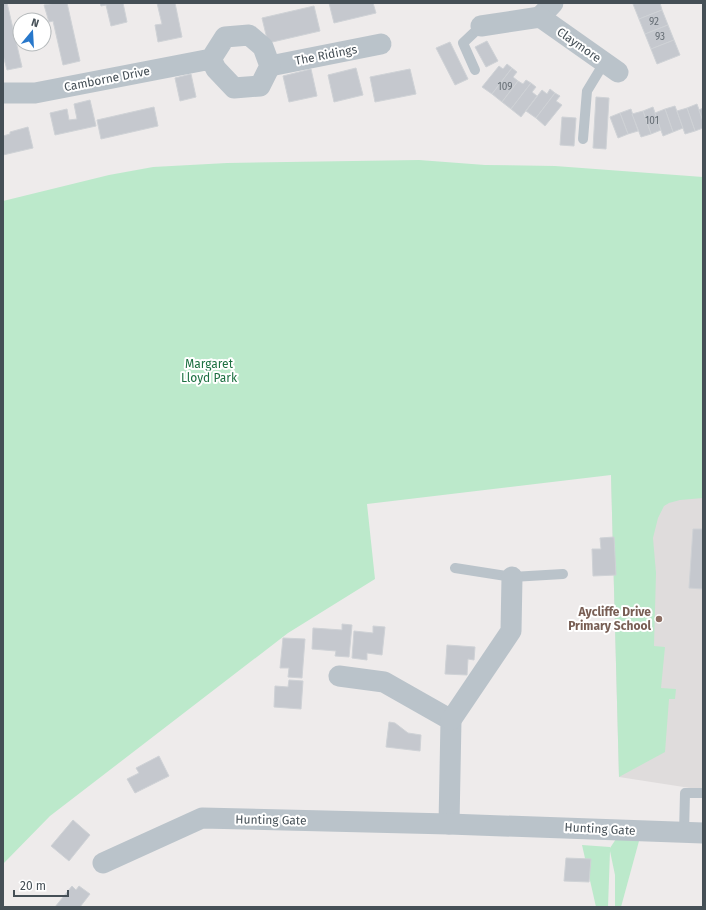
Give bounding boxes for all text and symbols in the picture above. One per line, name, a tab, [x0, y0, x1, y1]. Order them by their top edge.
north arrow	[12, 12, 52, 52]
text: N	[29, 16, 40, 30]
house number: 92	[649, 16, 659, 28]
street label: Claymore	[554, 25, 604, 65]
house number: 93	[655, 31, 665, 43]
street label: The Ridings	[294, 42, 359, 68]
street label: Camborne Drive	[63, 64, 151, 94]
house number: 109	[497, 81, 513, 93]
house number: 101	[645, 115, 659, 127]
park label: Margaret Lloyd Park	[181, 357, 238, 385]
place label: Aycliffe Drive Primary School	[568, 605, 651, 633]
marker: Aycliffe Drive Primary School	[654, 614, 664, 624]
street label: Hunting Gate	[235, 812, 307, 828]
street label: Hunting Gate	[564, 820, 636, 838]
scale bar	[14, 872, 68, 898]
text: 20 m	[20, 879, 46, 893]

